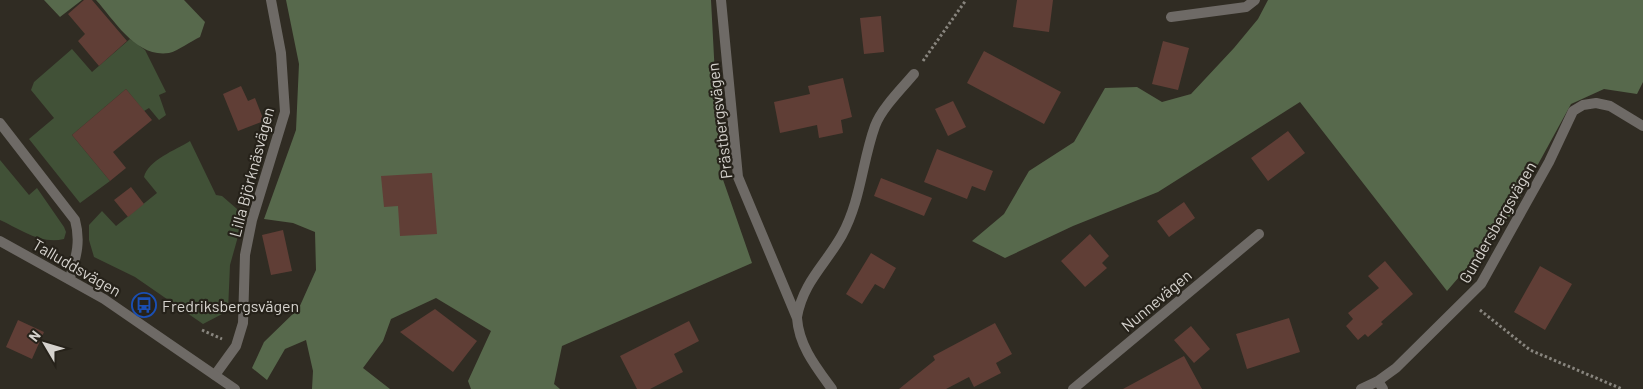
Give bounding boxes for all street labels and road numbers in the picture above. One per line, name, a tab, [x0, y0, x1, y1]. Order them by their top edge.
street label: Prästbergsvägen	[702, 62, 736, 180]
street label: Lilla Björknäsvägen	[225, 105, 277, 239]
street label: Gundersbergsvägen	[1454, 158, 1540, 286]
street label: Talluddsvägen	[29, 234, 125, 300]
street label: Nunnevägen	[1117, 265, 1195, 335]

